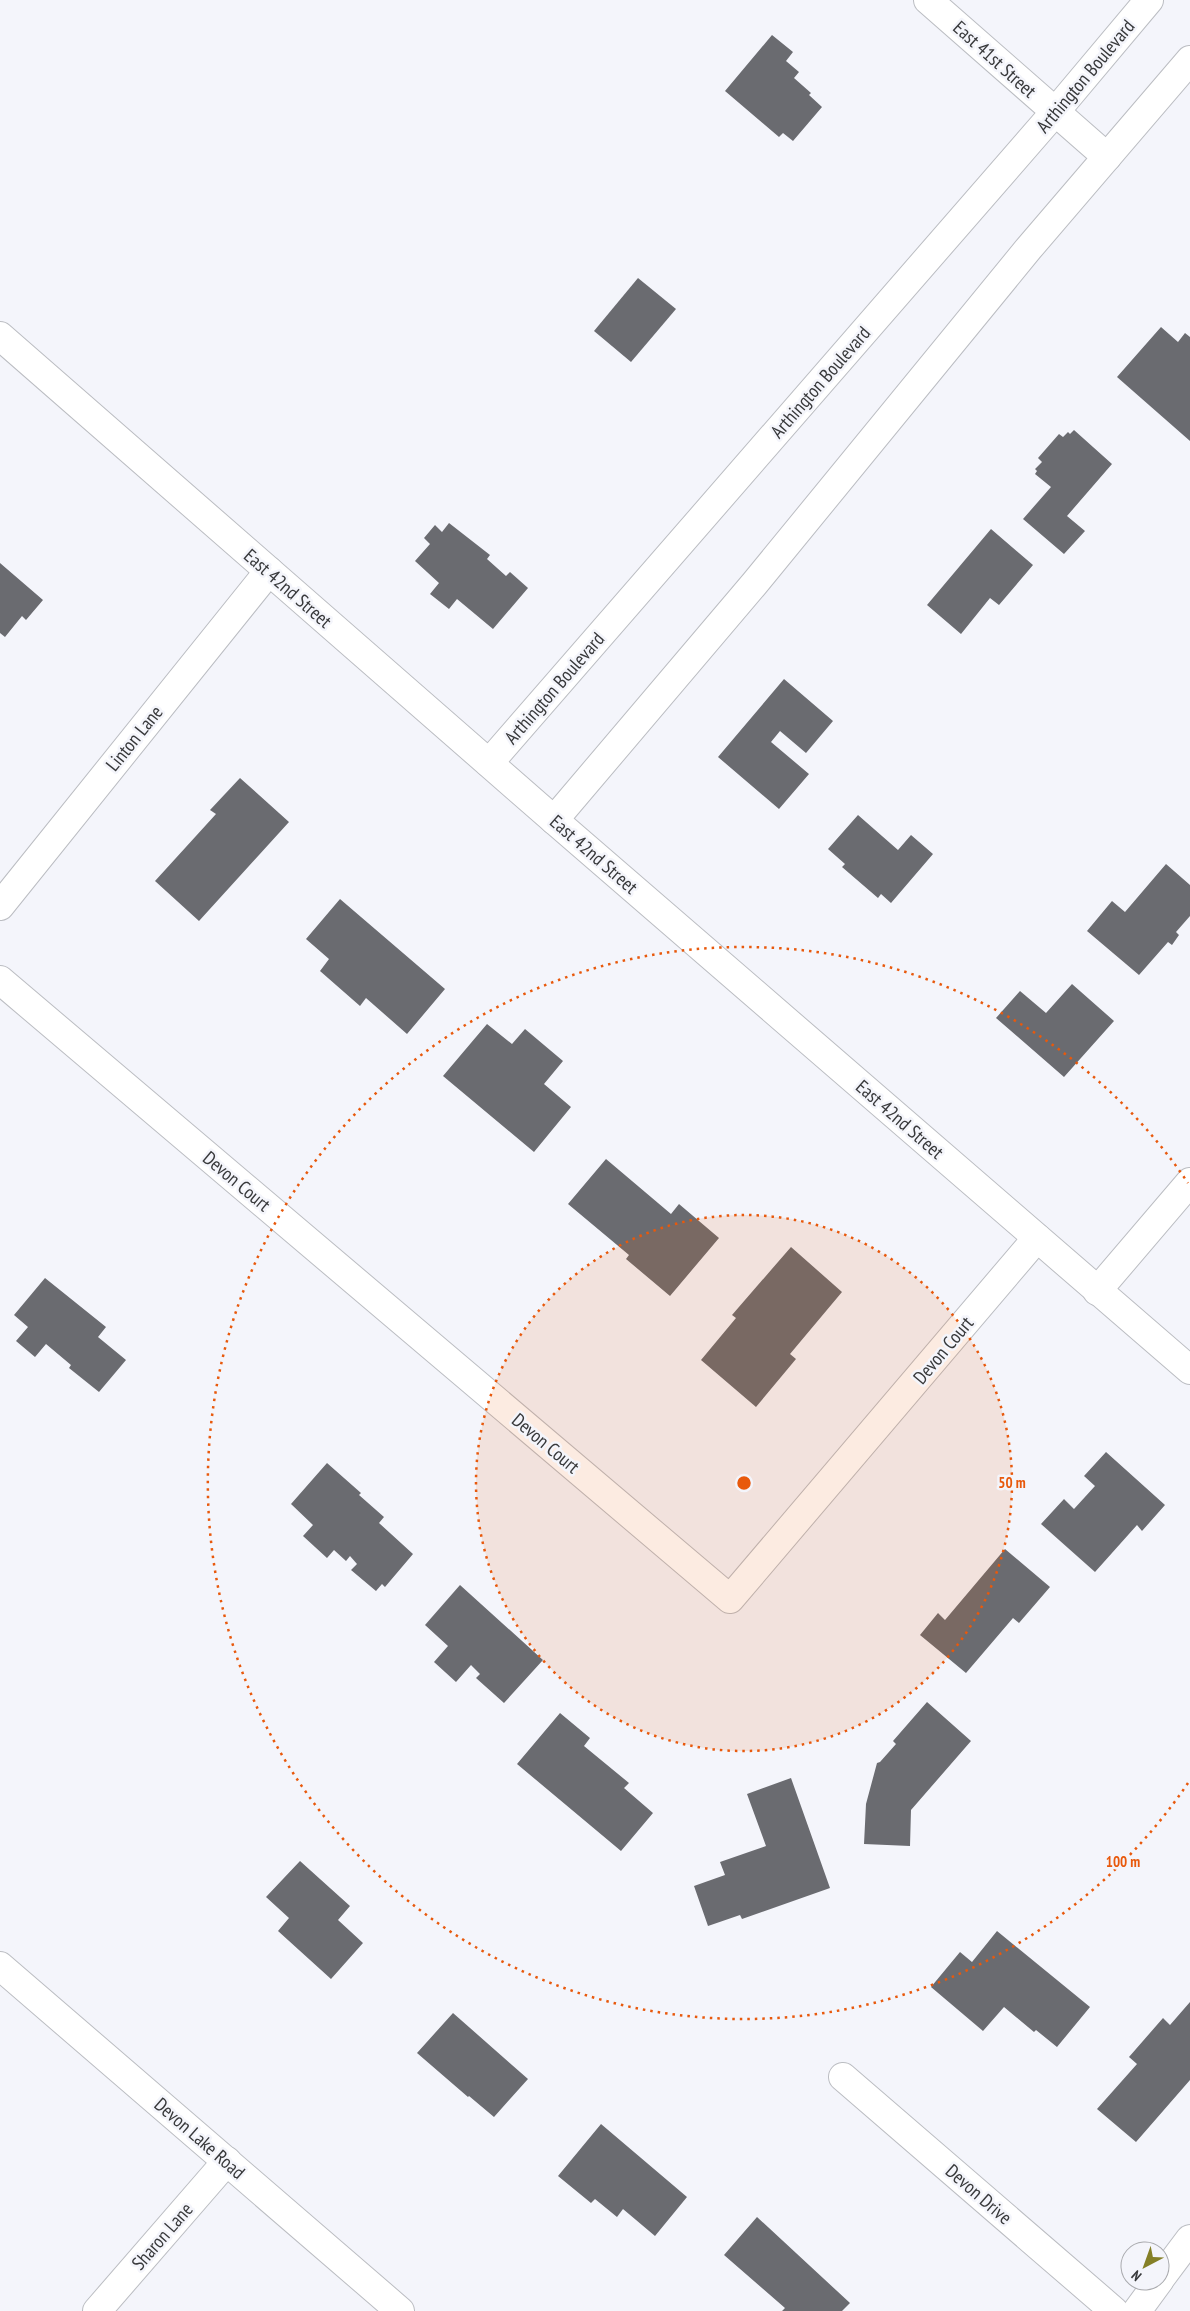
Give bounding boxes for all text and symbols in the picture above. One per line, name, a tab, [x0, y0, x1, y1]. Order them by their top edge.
street label: East 41st Street	[948, 15, 1042, 103]
street label: Arthington Boulevard	[1031, 15, 1139, 137]
street label: Arthington Boulevard	[765, 321, 875, 443]
street label: East 42nd Street	[239, 543, 337, 633]
street label: Arthington Boulevard	[499, 627, 609, 749]
street label: Linton Lane	[100, 700, 168, 776]
street label: East 42nd Street	[545, 809, 643, 899]
street label: East 42nd Street	[851, 1074, 949, 1164]
street label: Devon Court	[198, 1146, 276, 1217]
street label: Devon Court	[908, 1311, 979, 1389]
street label: Devon Court	[507, 1408, 585, 1479]
text: 50 m	[998, 1473, 1026, 1492]
centre of rings	[735, 1474, 753, 1492]
text: 100 m	[1106, 1852, 1140, 1871]
street label: Devon Lake Road	[150, 2092, 250, 2184]
street label: Devon Drive	[941, 2159, 1017, 2229]
street label: Sharon Lane	[126, 2197, 198, 2275]
north arrow	[1120, 2241, 1170, 2291]
text: N	[1128, 2267, 1145, 2285]

